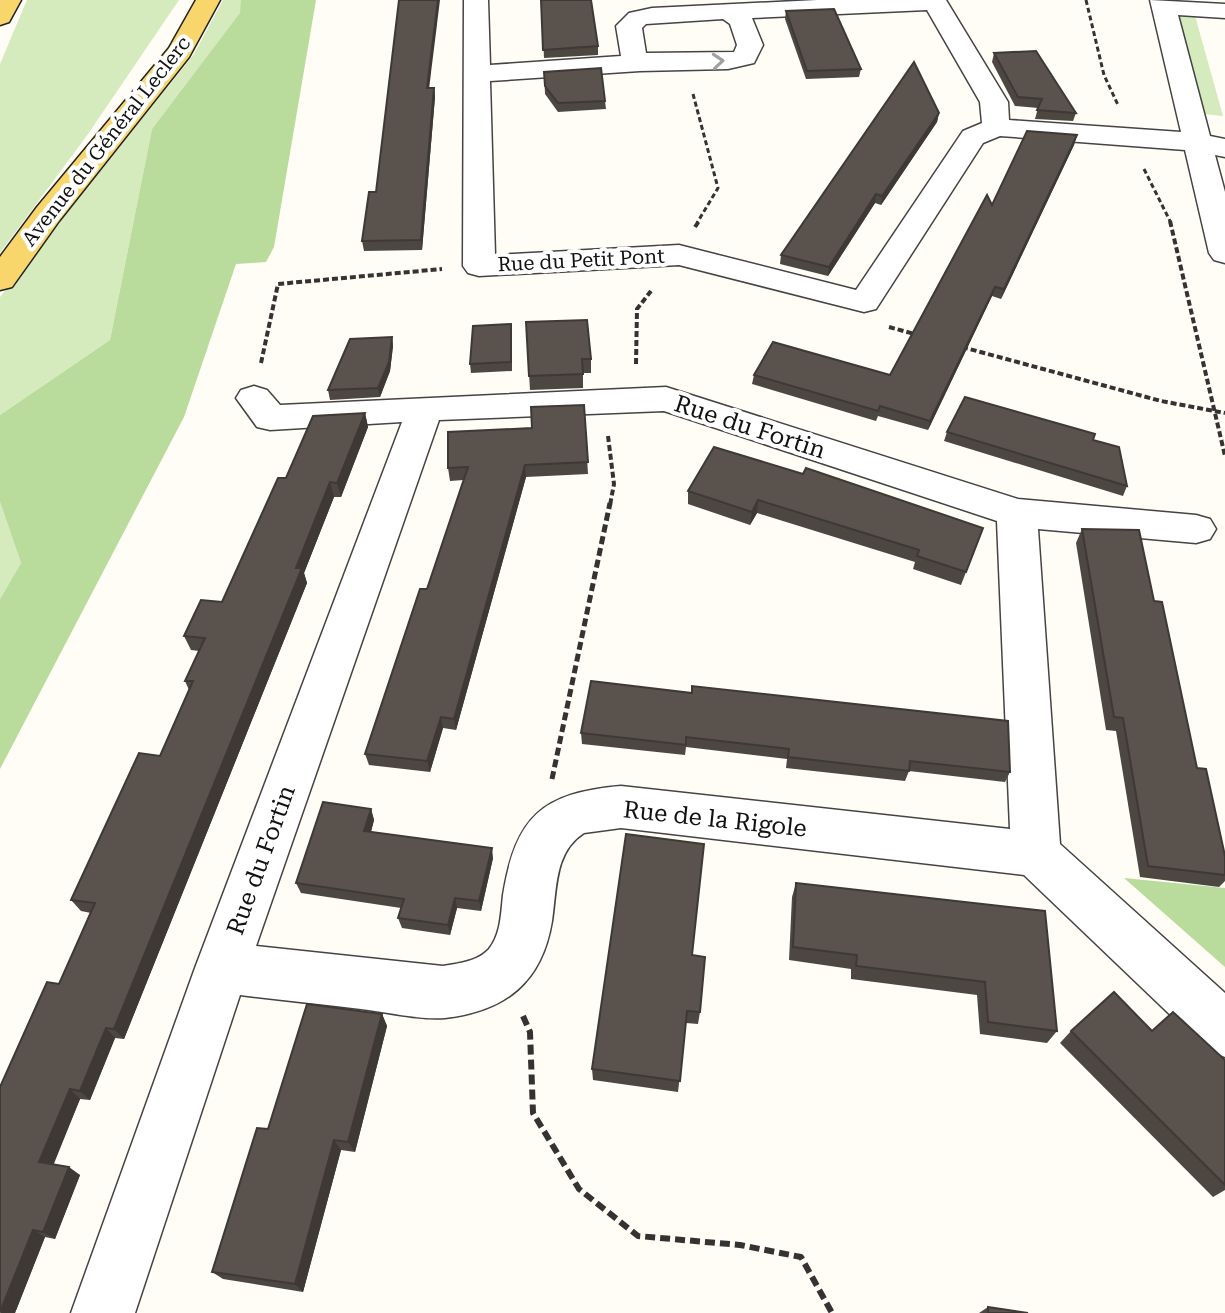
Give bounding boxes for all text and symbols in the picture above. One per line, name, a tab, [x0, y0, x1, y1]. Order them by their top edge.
street label: Avenue du Général Leclerc	[17, 32, 195, 250]
one-way arrow	[712, 53, 725, 70]
street label: Rue du Petit Pont	[497, 244, 666, 276]
street label: Rue du Fortin	[671, 389, 829, 465]
street label: Rue du Fortin	[221, 781, 301, 939]
street label: Rue de la Rigole	[622, 795, 808, 843]

